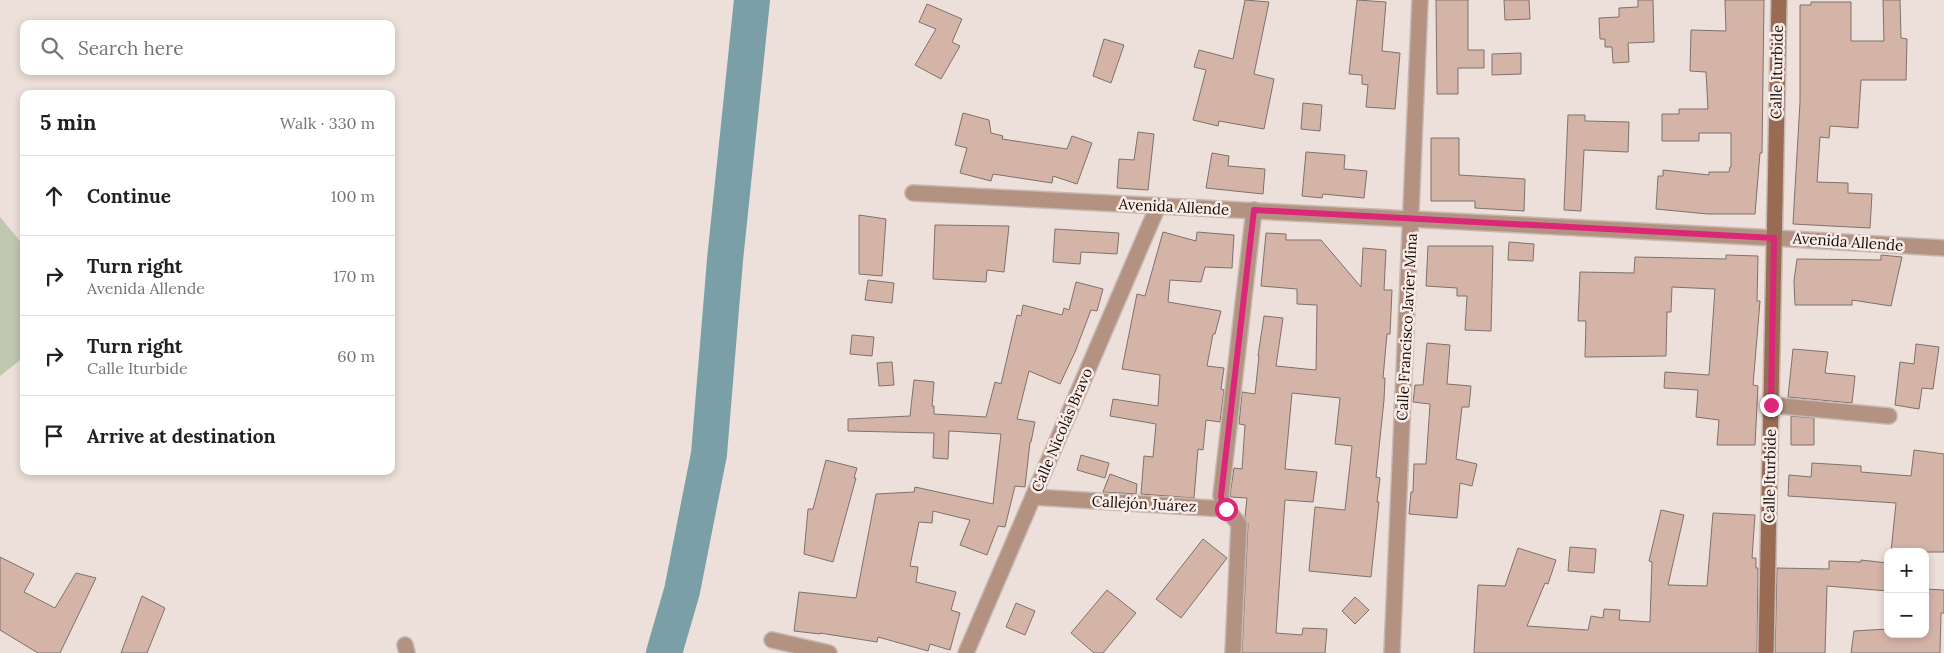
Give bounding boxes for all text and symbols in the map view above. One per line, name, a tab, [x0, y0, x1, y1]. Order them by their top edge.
search box	[20, 20, 395, 75]
street label: Calle Iturbide	[1766, 25, 1787, 119]
icon: search	[38, 34, 66, 62]
text: Search here	[78, 36, 184, 60]
text: 5 min	[40, 109, 96, 136]
text: Walk · 330 m	[280, 113, 375, 133]
icon: ahead	[40, 182, 68, 210]
text: Continue	[87, 184, 171, 208]
text: 100 m	[331, 186, 375, 206]
street label: Avenida Allende	[1117, 194, 1230, 219]
street label: Avenida Allende	[1791, 228, 1904, 255]
street label: Calle Francisco Javier Mina	[1392, 233, 1421, 421]
text: Turn right	[87, 254, 183, 278]
icon: right	[40, 262, 68, 290]
text: 170 m	[333, 266, 375, 286]
text: Avenida Allende	[87, 278, 205, 298]
text: Turn right	[87, 334, 183, 358]
icon: right	[40, 342, 68, 370]
text: 60 m	[337, 346, 375, 366]
text: Calle Iturbide	[87, 358, 188, 378]
street label: Calle Nicolás Bravo	[1027, 365, 1096, 495]
route end	[1760, 394, 1783, 417]
icon: arrive	[40, 422, 68, 450]
text: Arrive at destination	[87, 424, 276, 448]
street label: Calle Iturbide	[1759, 429, 1780, 523]
street label: Callejón Juárez	[1091, 491, 1197, 516]
route start	[1215, 498, 1238, 521]
map controls	[1884, 548, 1929, 638]
button: +	[1884, 548, 1929, 593]
button: −	[1884, 593, 1929, 638]

